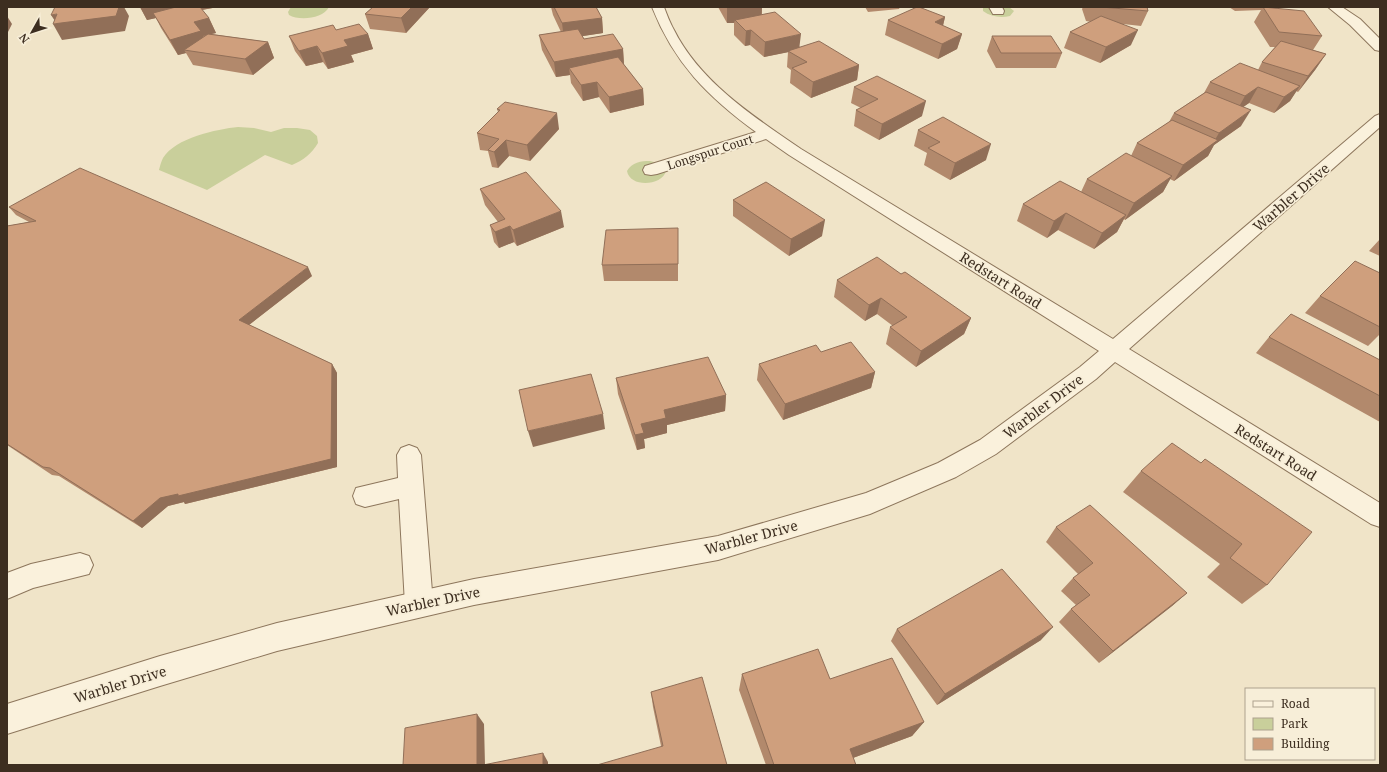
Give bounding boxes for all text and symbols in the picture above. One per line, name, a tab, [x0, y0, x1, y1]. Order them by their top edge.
north arrow	[12, 12, 52, 52]
text: N	[15, 30, 32, 47]
street label: Longspur Court	[665, 130, 755, 174]
street label: Warbler Drive	[1249, 158, 1333, 236]
street label: Redstart Road	[956, 247, 1046, 313]
street label: Warbler Drive	[999, 370, 1087, 442]
street label: Redstart Road	[1231, 419, 1321, 485]
street label: Warbler Drive	[702, 515, 800, 559]
street label: Warbler Drive	[384, 582, 482, 620]
street label: Warbler Drive	[71, 661, 169, 707]
legend	[1245, 688, 1375, 760]
text: Road	[1281, 695, 1311, 712]
text: Park	[1281, 715, 1309, 732]
text: Building	[1281, 735, 1330, 752]

